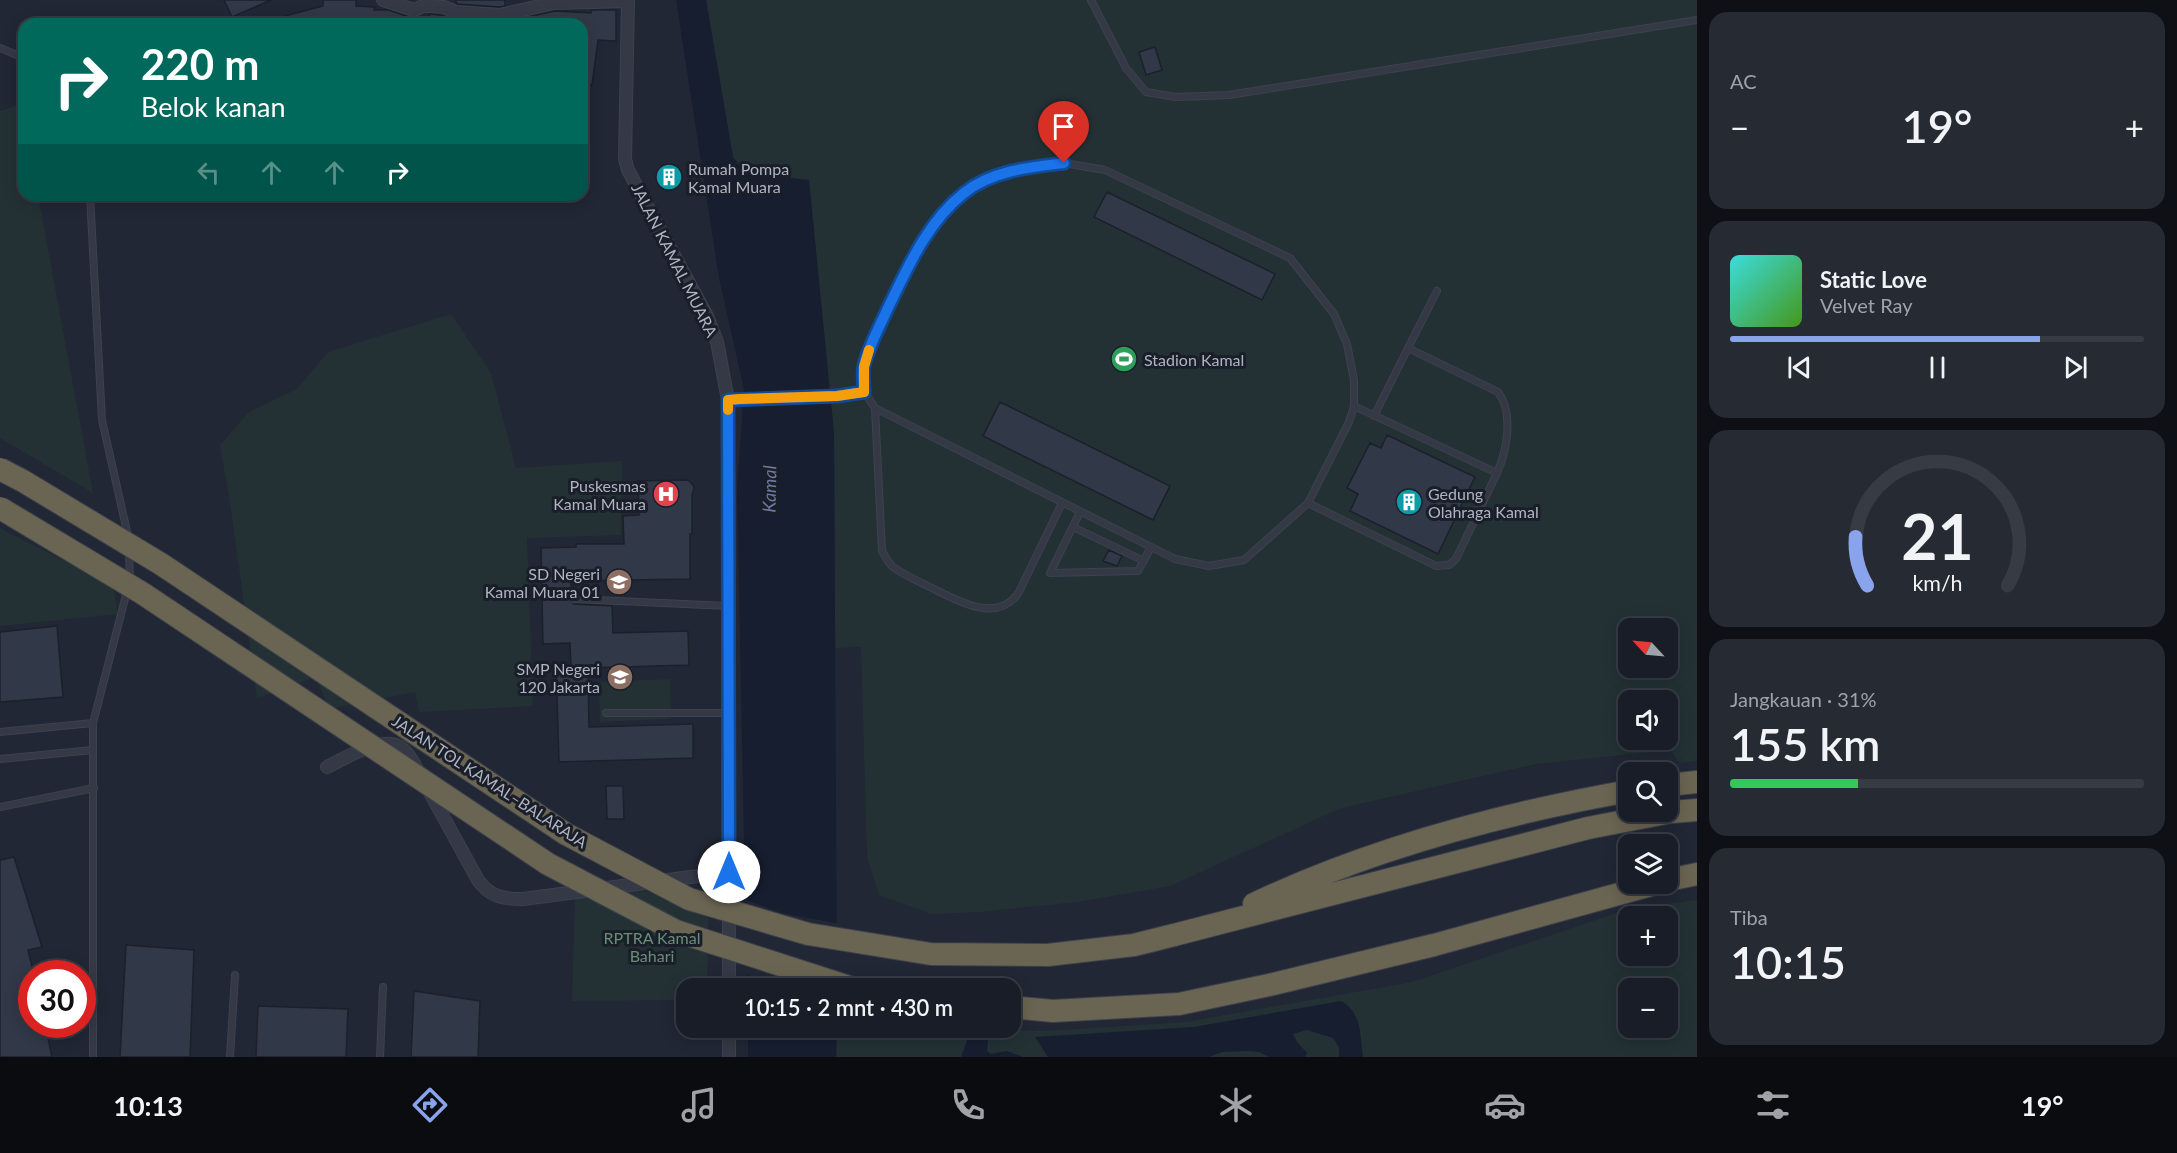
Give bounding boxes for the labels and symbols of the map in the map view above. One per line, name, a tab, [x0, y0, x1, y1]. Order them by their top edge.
pin	[1038, 101, 1089, 163]
place label: Rumah Pompa Kamal Muara	[688, 159, 789, 196]
building icon: Rumah Pompa Kamal Muara	[654, 162, 684, 192]
street label: JALAN KAMAL MUARA	[628, 180, 722, 340]
sports icon: Stadion Kamal	[1109, 344, 1139, 374]
place label: Stadion Kamal	[1144, 350, 1244, 369]
water label: Kamal	[758, 465, 780, 513]
place label: Puskesmas Kamal Muara	[553, 476, 646, 513]
hospital icon: Puskesmas Kamal Muara	[651, 479, 681, 509]
place label: Gedung Olahraga Kamal	[1428, 484, 1539, 521]
building icon: Gedung Olahraga Kamal	[1394, 487, 1424, 517]
place label: SD Negeri Kamal Muara 01	[485, 564, 600, 601]
school or university icon: SD Negeri Kamal Muara 01	[604, 567, 634, 597]
north arrow	[1618, 618, 1678, 678]
place label: SMP Negeri 120 Jakarta	[516, 659, 600, 696]
school or university icon: SMP Negeri 120 Jakarta	[605, 662, 635, 692]
street label: JALAN TOL KAMAL–BALARAJA	[389, 711, 591, 851]
position arrow	[697, 840, 761, 904]
park label: RPTRA Kamal Bahari	[604, 928, 700, 965]
speed limit sign: 30	[18, 960, 96, 1038]

